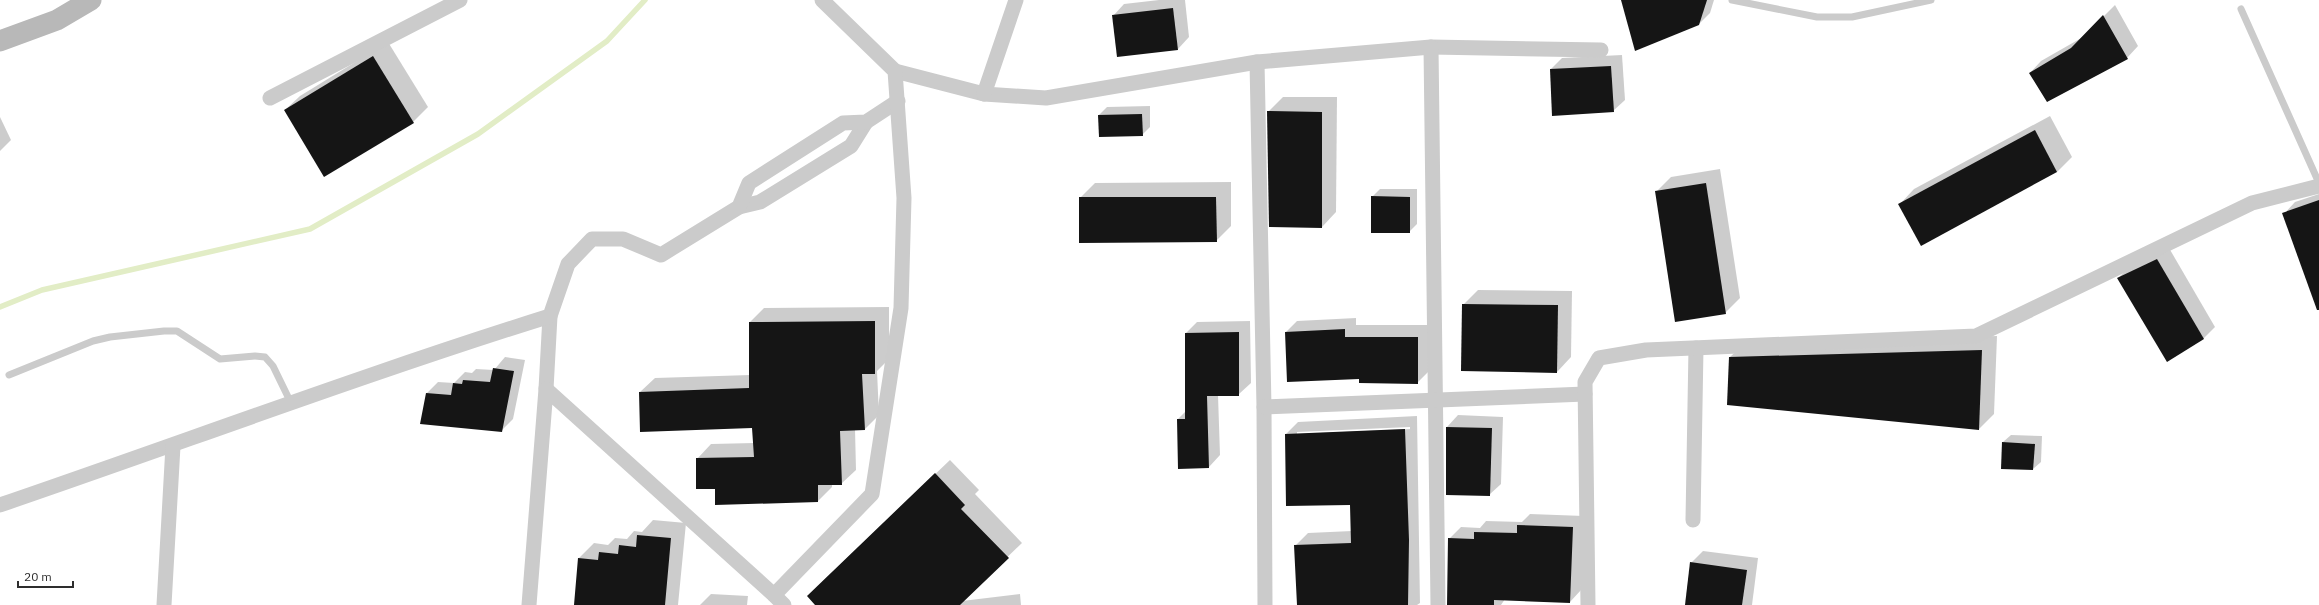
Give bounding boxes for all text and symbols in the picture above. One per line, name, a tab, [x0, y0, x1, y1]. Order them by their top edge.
scale bar	[18, 563, 73, 589]
text: 20 m	[24, 569, 52, 584]

